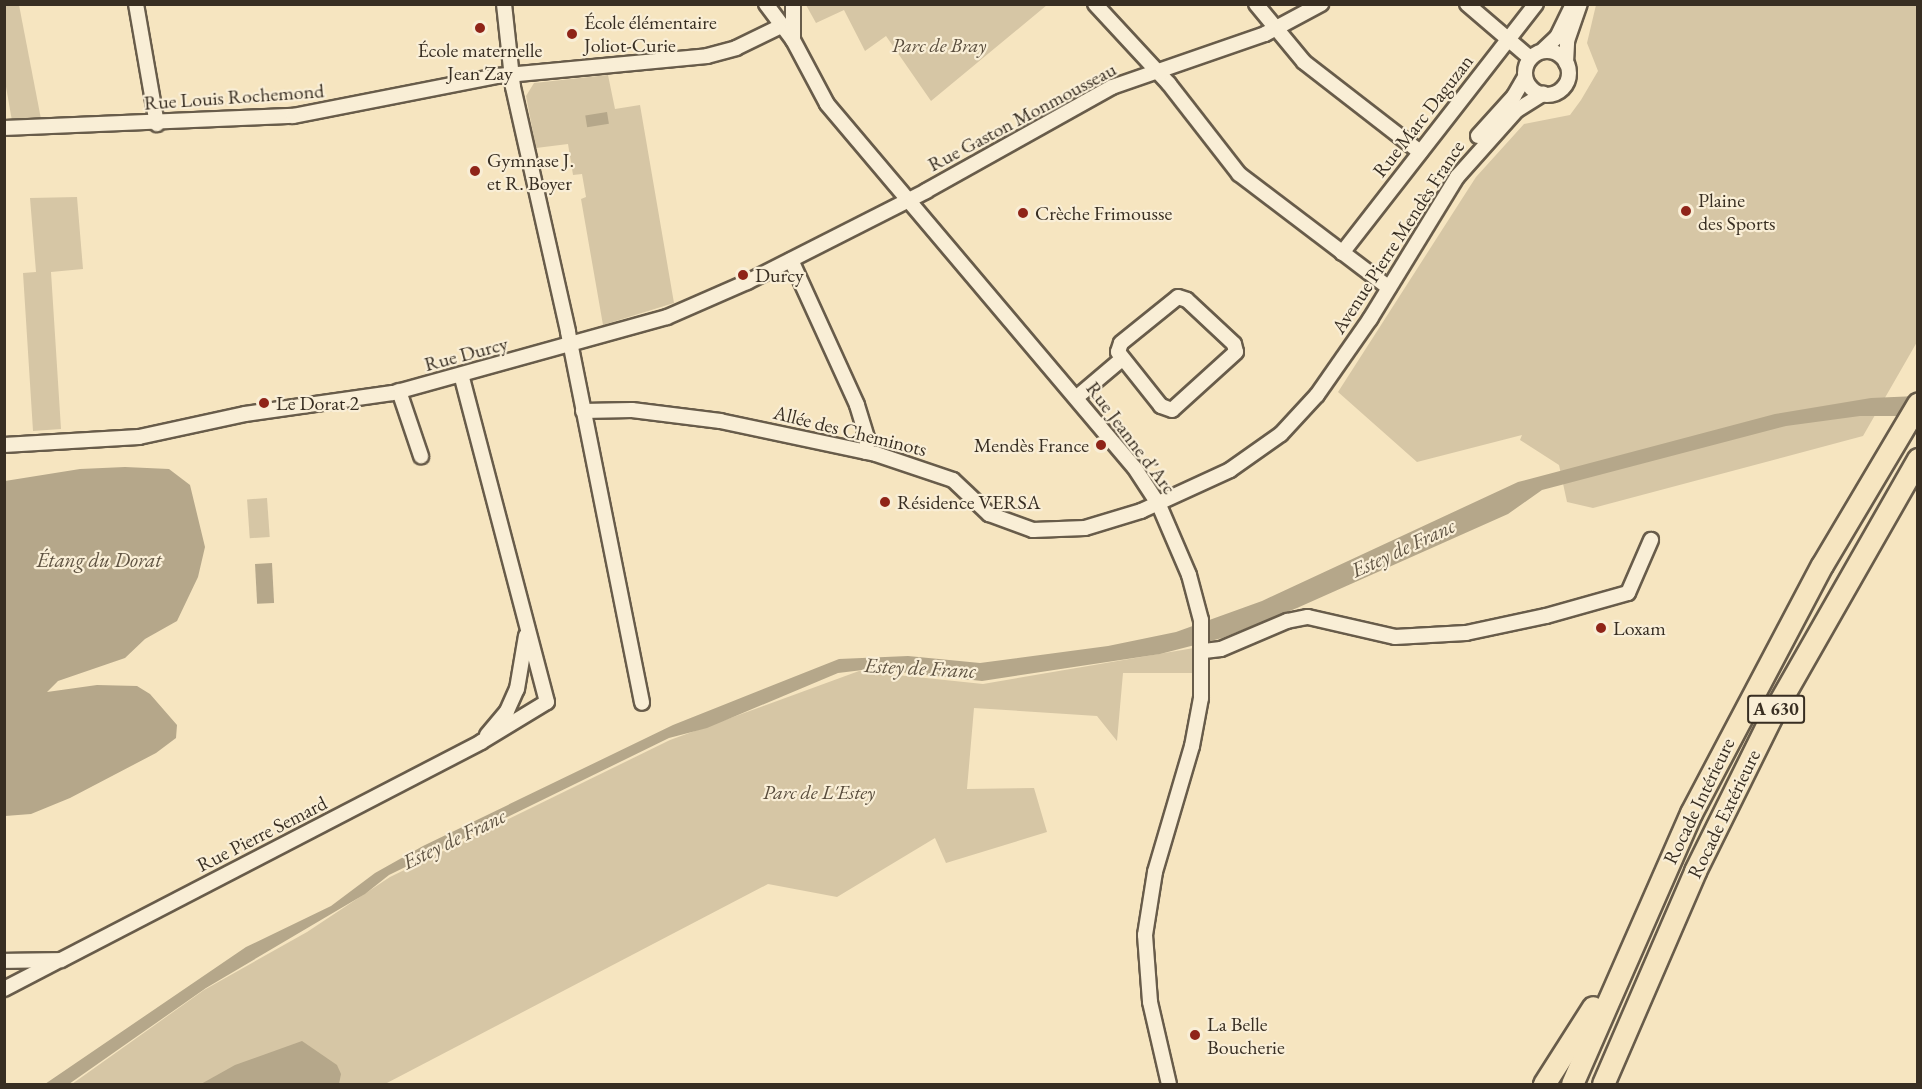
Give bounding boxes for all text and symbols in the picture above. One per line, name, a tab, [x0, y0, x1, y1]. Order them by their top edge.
place label: École élémentaire Joliot-Curie	[584, 11, 717, 58]
marker: École maternelle Jean Zay	[473, 21, 487, 35]
marker: École élémentaire Joliot-Curie	[565, 27, 579, 41]
park label: Parc de Bray	[892, 33, 986, 57]
place label: École maternelle Jean Zay	[418, 38, 542, 85]
street label: Rue Marc Daguzan	[1368, 50, 1478, 182]
street label: Rue Gaston Monmousseau	[924, 57, 1120, 177]
street label: Rue Louis Rochemond	[143, 79, 325, 115]
street label: Avenue Pierre Mendès France	[1326, 136, 1470, 338]
place label: Gymnase J. et R. Boyer	[487, 148, 574, 195]
marker: Gymnase J. et R. Boyer	[468, 164, 482, 178]
place label: Plaine des Sports	[1698, 188, 1775, 235]
place label: Crèche Frimousse	[1035, 201, 1172, 225]
marker: Plaine des Sports	[1679, 204, 1693, 218]
marker: Crèche Frimousse	[1016, 206, 1030, 220]
place label: Durcy	[755, 263, 804, 287]
marker: Durcy	[736, 268, 750, 282]
street label: Rue Durcy	[422, 331, 510, 377]
street label: Rue Jeanne d'Arc	[1081, 377, 1181, 499]
place label: Le Dorat 2	[276, 391, 359, 415]
marker: Le Dorat 2	[257, 396, 271, 410]
street label: Allée des Cheminots	[771, 400, 929, 462]
place label: Mendès France	[974, 433, 1089, 457]
marker: Mendès France	[1094, 438, 1108, 452]
place label: Résidence VERSA	[897, 490, 1041, 514]
marker: Résidence VERSA	[878, 495, 892, 509]
water label: Estey de Franc	[1347, 513, 1459, 583]
water label: Étang du Dorat	[36, 547, 162, 573]
place label: Loxam	[1613, 616, 1666, 640]
marker: Loxam	[1594, 621, 1608, 635]
water label: Estey de Franc	[864, 653, 976, 683]
road number: A 630	[1746, 694, 1806, 724]
street label: Rocade Intérieure	[1658, 734, 1740, 868]
street label: Rocade Extérieure	[1682, 746, 1766, 882]
park label: Parc de L'Estey	[763, 780, 875, 804]
street label: Rue Pierre Semard	[193, 791, 331, 877]
water label: Estey de Franc	[398, 803, 510, 875]
place label: La Belle Boucherie	[1207, 1012, 1285, 1059]
marker: La Belle Boucherie	[1188, 1028, 1202, 1042]

